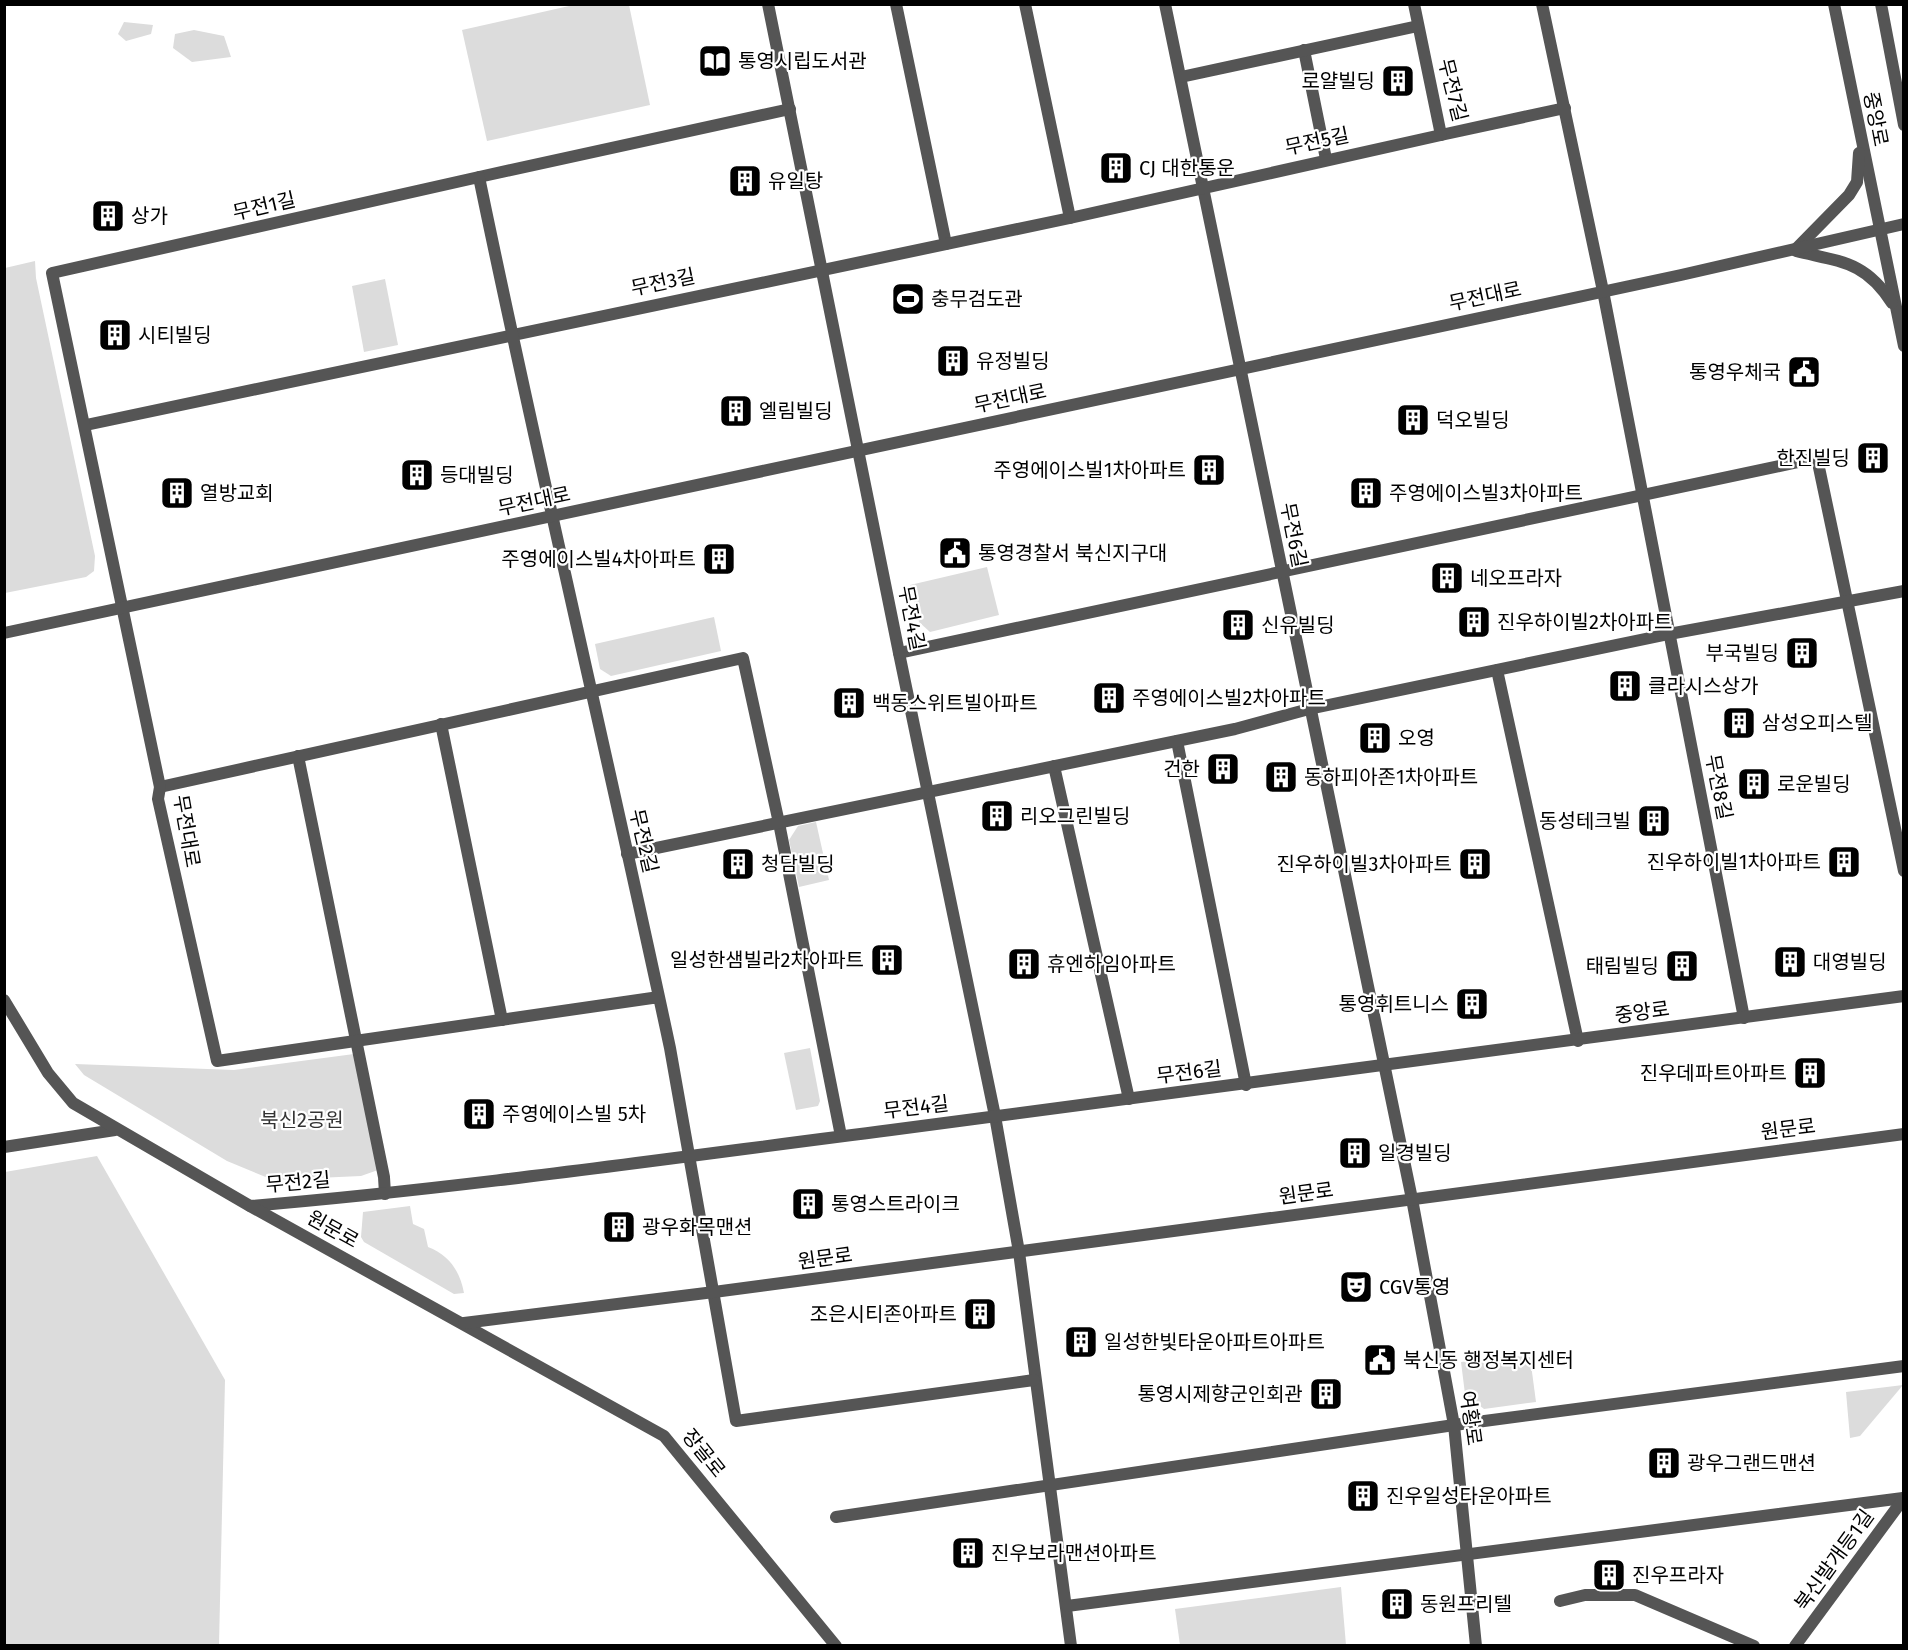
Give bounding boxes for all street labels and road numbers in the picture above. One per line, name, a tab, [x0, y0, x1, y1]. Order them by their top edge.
street label: 무전7길	[1434, 56, 1472, 124]
street label: 중앙로	[1859, 90, 1893, 148]
street label: 무전5길	[1283, 122, 1351, 160]
street label: 무전1길	[230, 187, 298, 225]
street label: 무전3길	[629, 263, 697, 301]
street label: 무전대로	[1447, 277, 1523, 315]
street label: 무전대로	[972, 379, 1048, 417]
street label: 무전대로	[496, 482, 572, 520]
street label: 무전6길	[1276, 500, 1312, 570]
street label: 무전4길	[894, 583, 930, 653]
street label: 무전8길	[1701, 752, 1737, 822]
street label: 무전대로	[169, 793, 205, 869]
street label: 무전2길	[625, 807, 663, 875]
street label: 중앙로	[1613, 996, 1671, 1028]
street label: 무전6길	[1155, 1056, 1223, 1088]
street label: 무전4길	[882, 1091, 950, 1123]
street label: 원문로	[1759, 1114, 1817, 1144]
street label: 무전2길	[265, 1167, 331, 1197]
street label: 원문로	[1277, 1177, 1335, 1209]
street label: 원문로	[303, 1205, 363, 1253]
street label: 원문로	[796, 1242, 854, 1274]
street label: 여황로	[1455, 1389, 1487, 1447]
street label: 장골로	[677, 1424, 731, 1482]
street label: 북신발개등1길	[1789, 1505, 1879, 1615]

